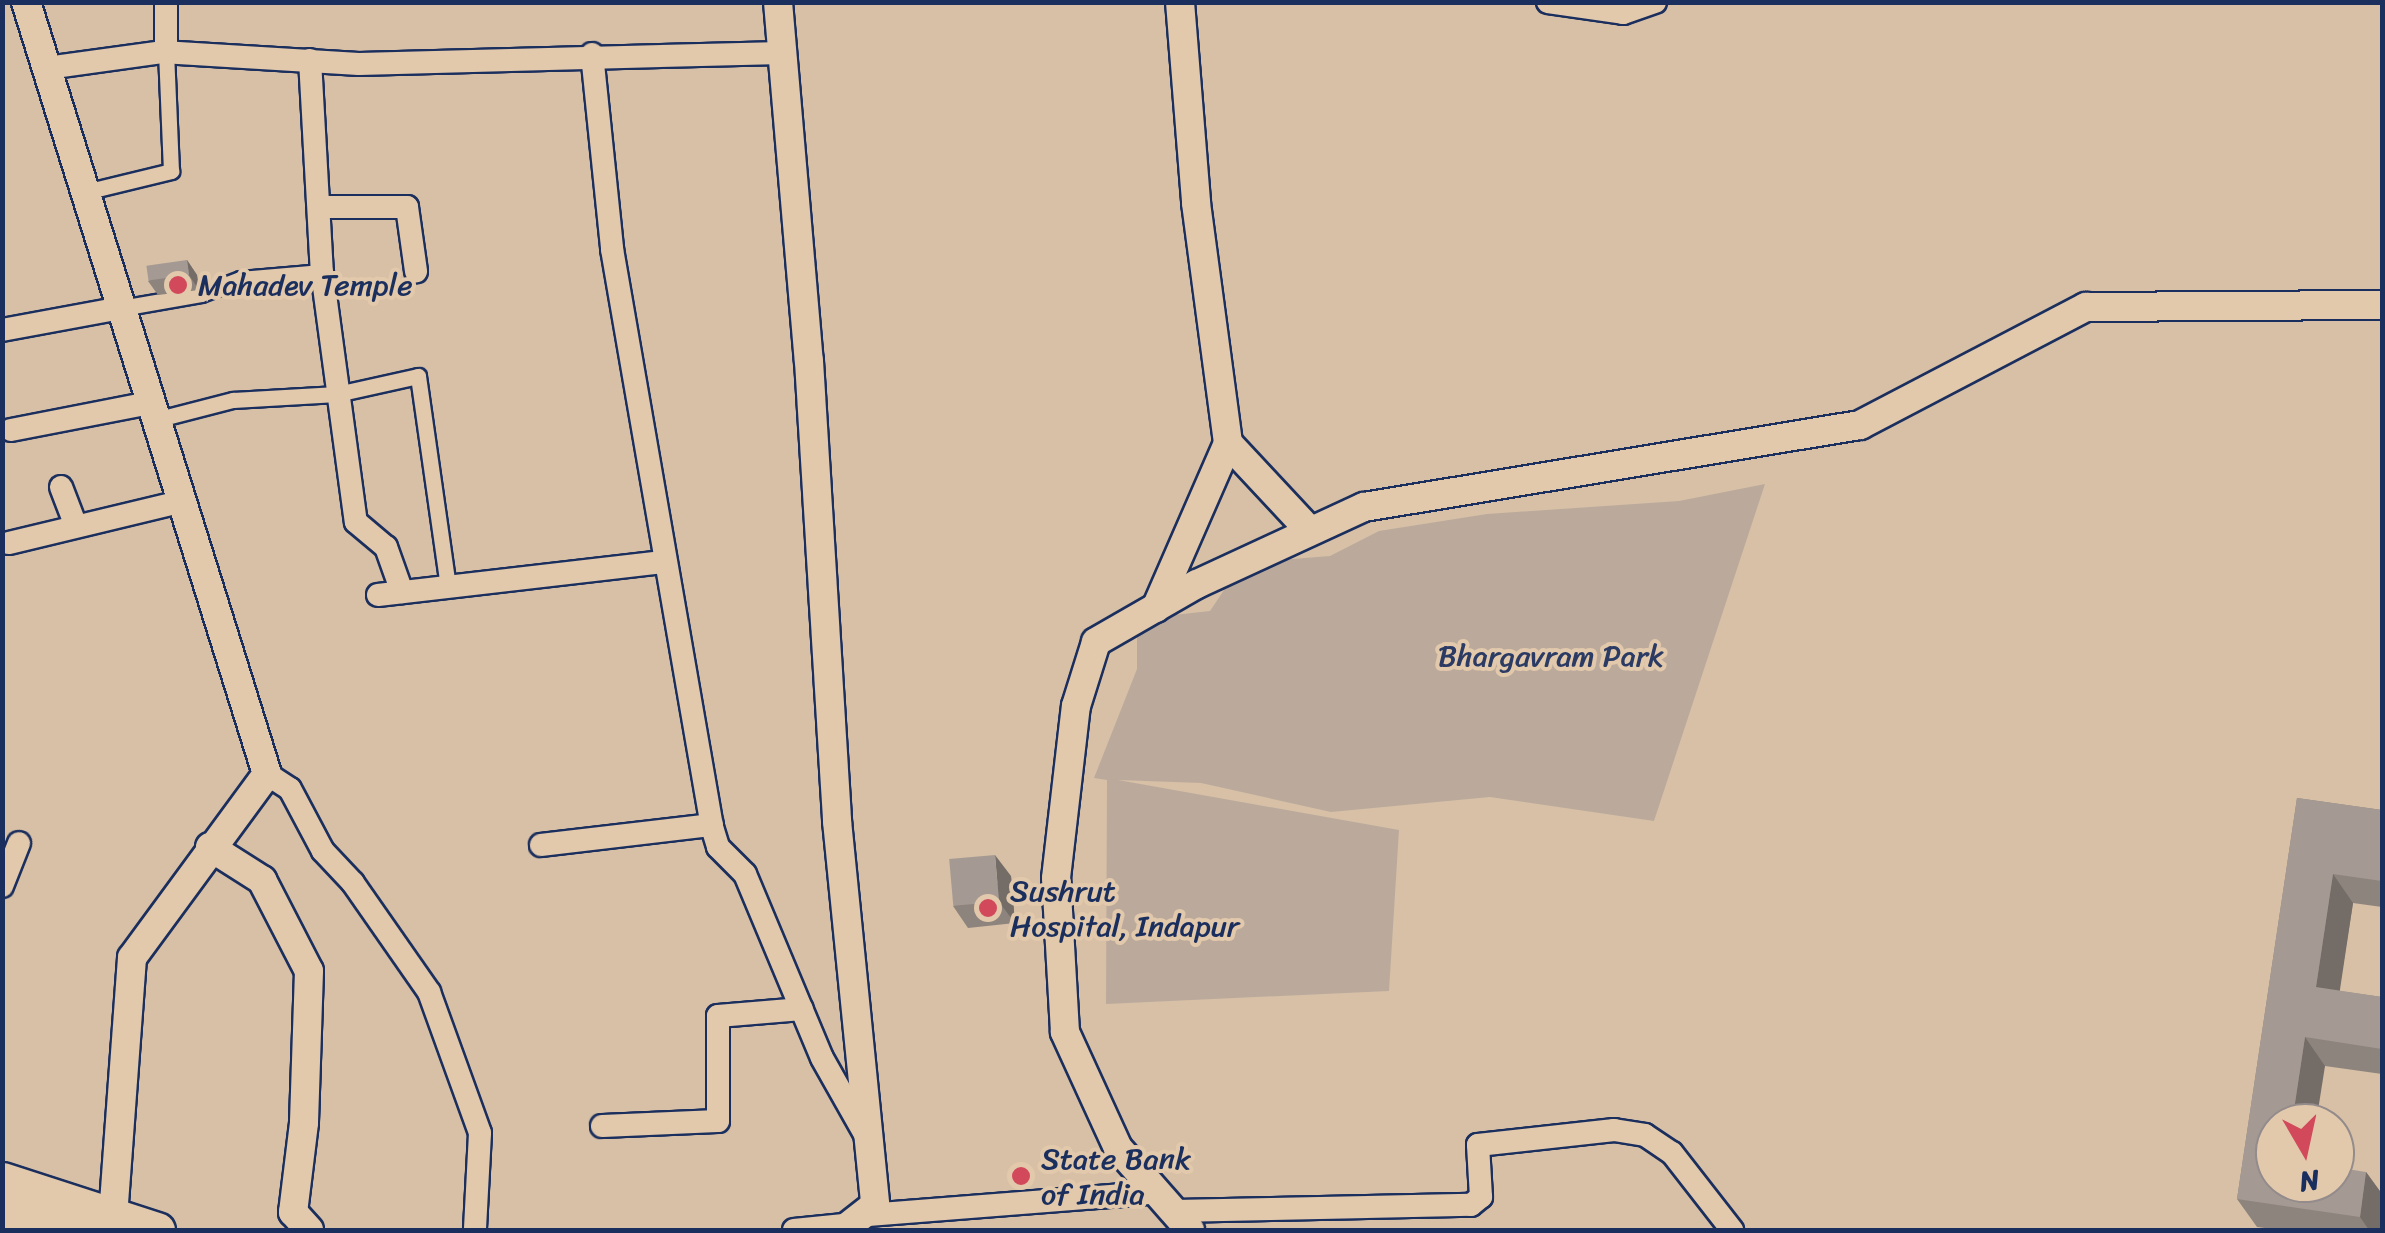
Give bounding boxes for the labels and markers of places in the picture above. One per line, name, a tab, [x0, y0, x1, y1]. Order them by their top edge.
place label: Mahadev Temple	[198, 267, 413, 303]
marker: Mahadev Temple	[167, 274, 189, 296]
place label: Sushrut Hospital, Indapur	[1010, 873, 1239, 944]
marker: Sushrut Hospital, Indapur	[975, 895, 1001, 921]
place label: State Bank of India	[1041, 1141, 1190, 1212]
marker: State Bank of India	[1010, 1165, 1032, 1187]

